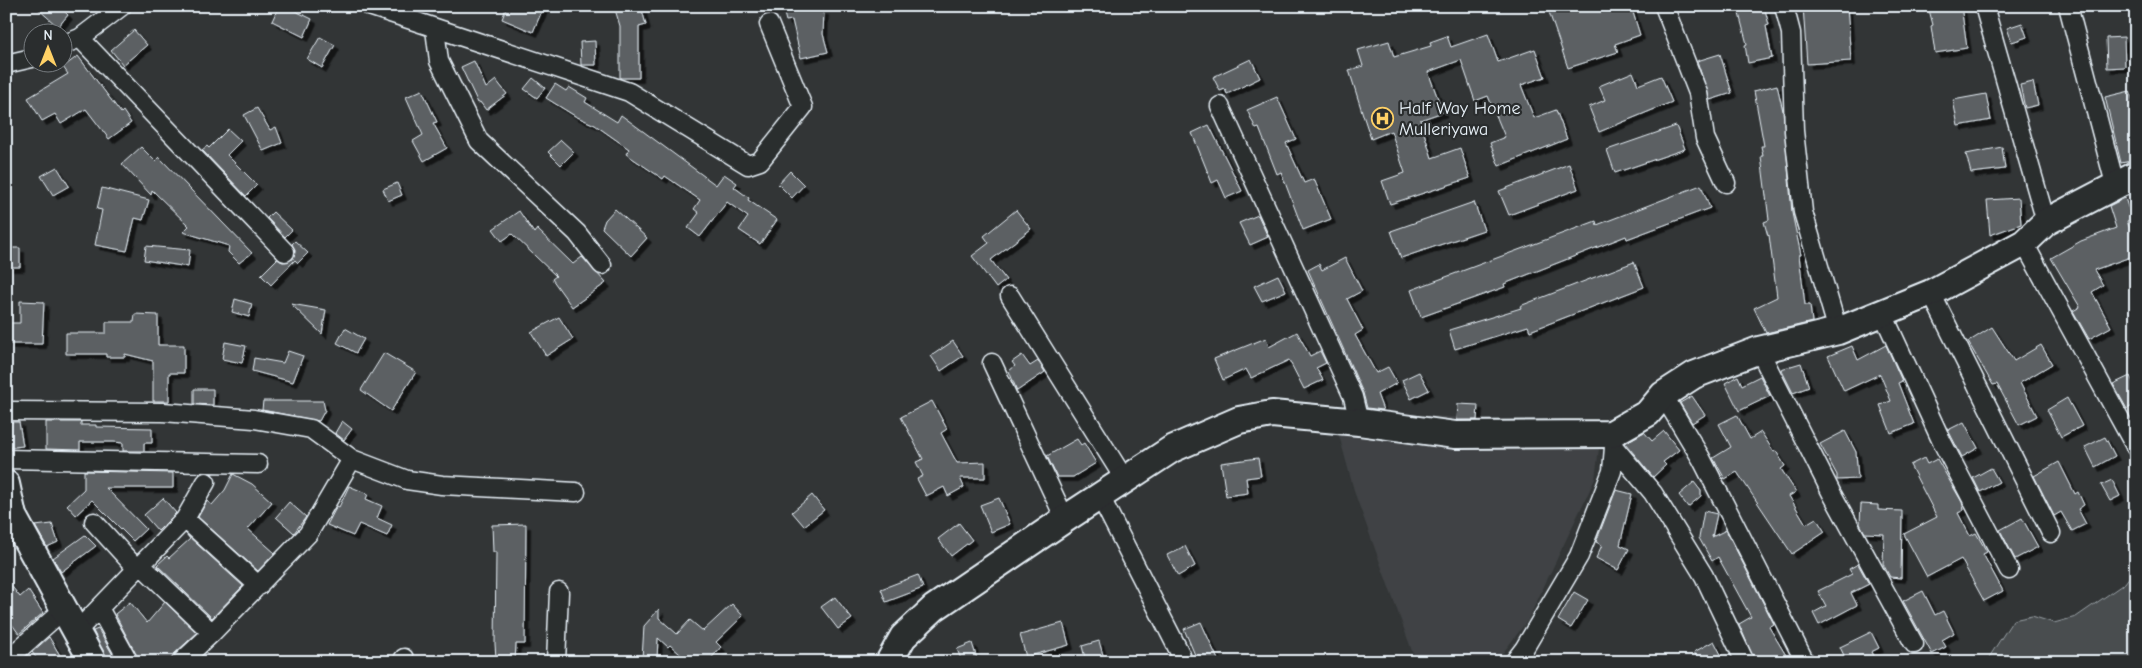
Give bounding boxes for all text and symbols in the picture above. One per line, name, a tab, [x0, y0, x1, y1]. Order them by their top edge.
north arrow	[22, 22, 72, 72]
text: N	[43, 27, 53, 44]
place label: Half Way Home Mulleriyawa	[1399, 98, 1520, 140]
hospital icon: Half Way Home Mulleriyawa	[1371, 106, 1395, 130]

